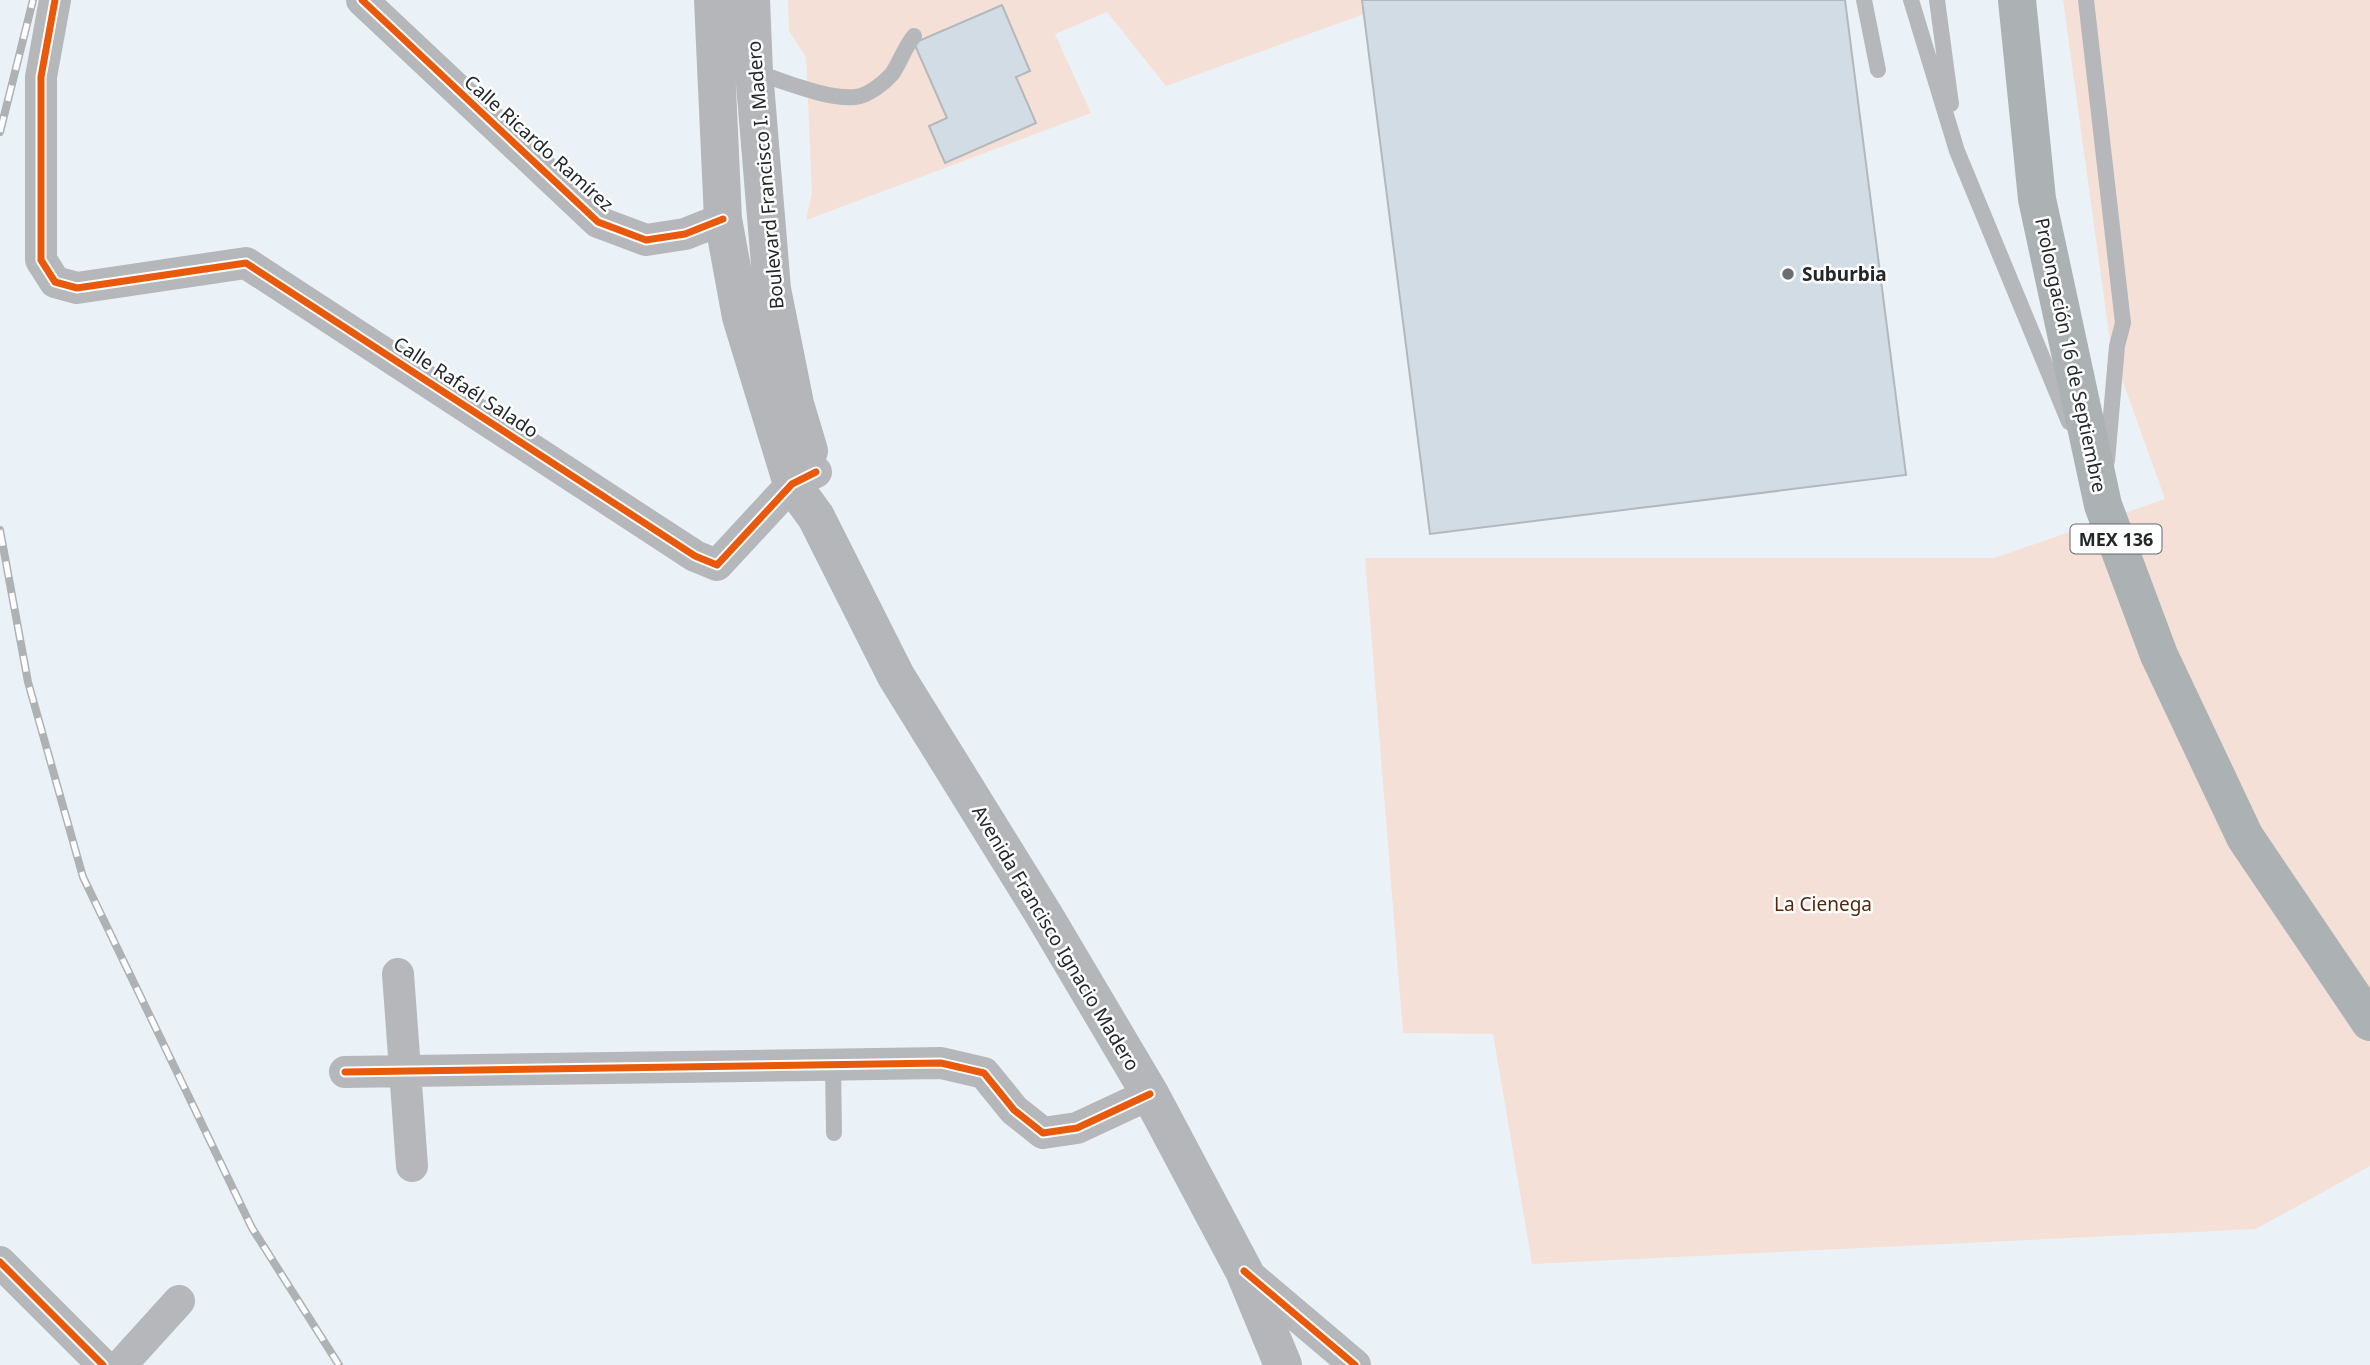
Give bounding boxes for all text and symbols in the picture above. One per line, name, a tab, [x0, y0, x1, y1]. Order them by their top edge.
street label: Boulevard Francisco I. Madero	[740, 40, 790, 310]
street label: Calle Ricardo Ramírez	[459, 69, 619, 217]
street label: Prolongación 16 de Septiembre	[2029, 215, 2113, 495]
place label: Suburbia	[1802, 261, 1887, 287]
marker: Suburbia	[1780, 266, 1796, 282]
street label: Calle Rafaél Salado	[388, 330, 544, 444]
road number: MEX 136	[2070, 524, 2162, 554]
street label: Avenida Francisco Ignacio Madero	[966, 801, 1146, 1075]
park label: La Cienega	[1774, 891, 1872, 917]

